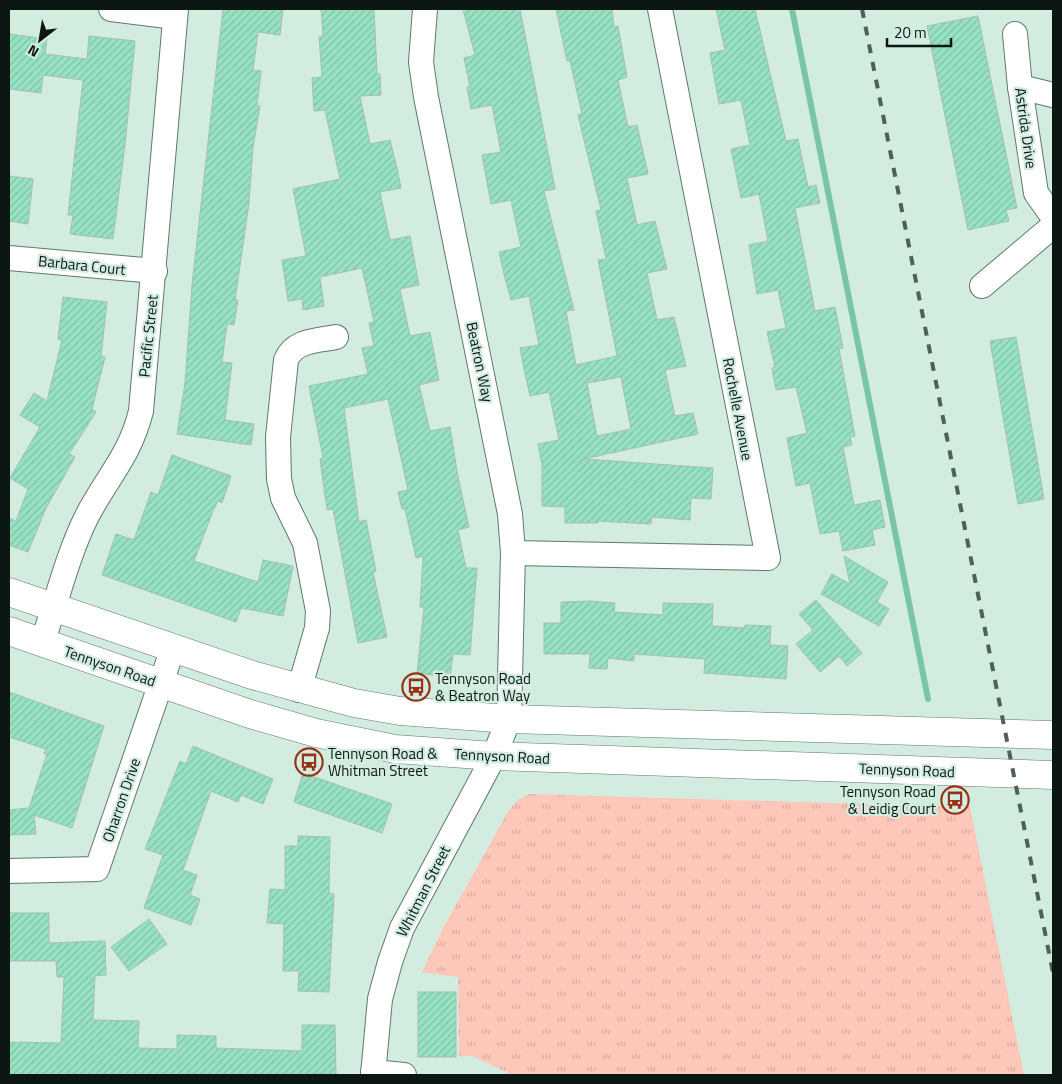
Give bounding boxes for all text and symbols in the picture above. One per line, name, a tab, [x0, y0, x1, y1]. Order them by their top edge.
north arrow	[15, 15, 65, 65]
scale bar	[887, 15, 951, 47]
text: 20 m	[894, 21, 927, 44]
text: N	[23, 40, 43, 63]
street label: Astrida Drive	[1009, 86, 1043, 170]
street label: Barbara Court	[37, 249, 128, 281]
street label: Pacific Street	[132, 293, 164, 378]
street label: Beatron Way	[460, 320, 500, 404]
street label: Rochelle Avenue	[717, 356, 759, 462]
street label: Tennyson Road	[61, 639, 159, 693]
place label: Tennyson Road & Beatron Way	[435, 667, 531, 707]
bus stop icon: Tennyson Road & Beatron Way	[401, 672, 431, 702]
place label: Tennyson Road & Whitman Street	[328, 742, 438, 782]
street label: Tennyson Road	[453, 742, 551, 770]
bus stop icon: Tennyson Road & Whitman Street	[294, 747, 324, 777]
street label: Oharron Drive	[96, 755, 146, 845]
street label: Tennyson Road	[859, 757, 955, 783]
place label: Tennyson Road & Leidig Court	[840, 780, 937, 820]
bus stop icon: Tennyson Road & Leidig Court	[940, 785, 970, 815]
street label: Whitman Street	[390, 841, 456, 941]

